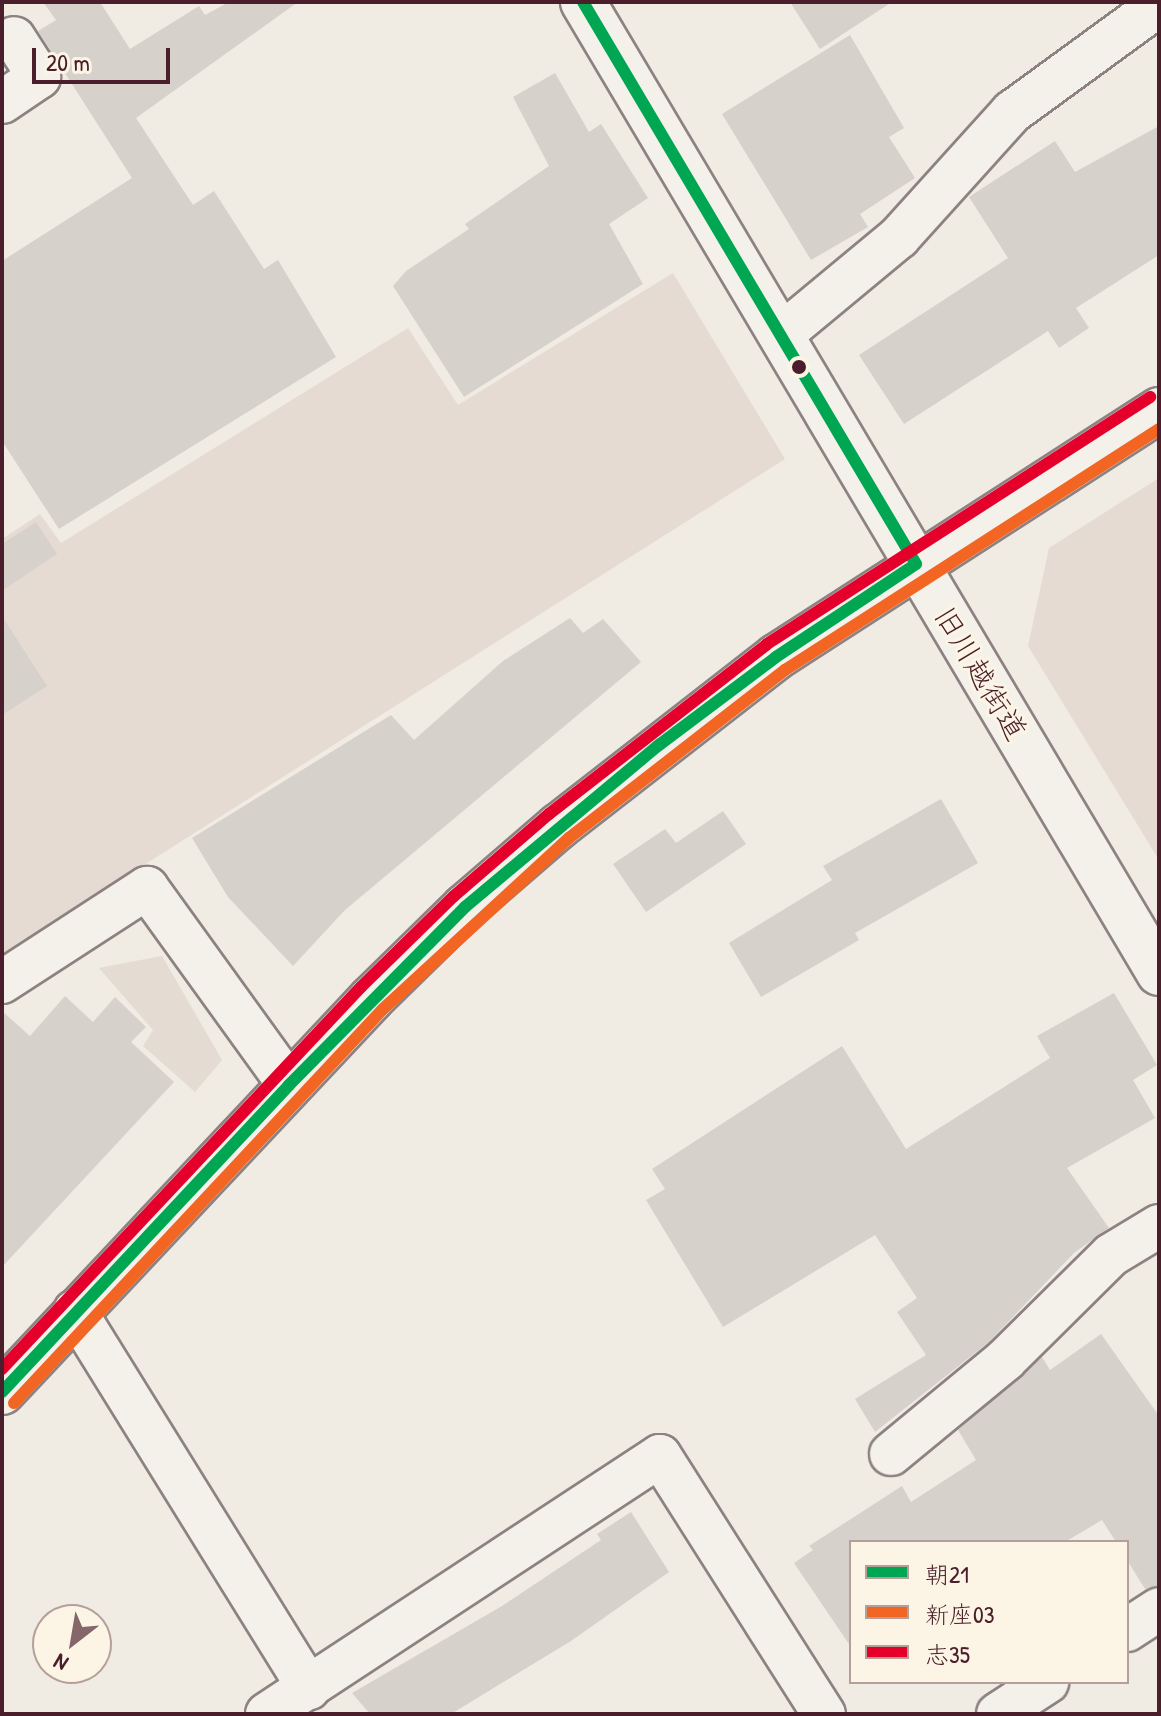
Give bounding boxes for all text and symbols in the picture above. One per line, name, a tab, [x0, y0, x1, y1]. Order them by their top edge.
scale bar	[36, 32, 174, 82]
text: 20 m	[46, 46, 90, 78]
unlabelled marker	[791, 359, 807, 375]
street label: 旧川越街道	[927, 599, 1035, 747]
legend	[849, 1540, 1129, 1684]
text: 朝21	[925, 1558, 969, 1590]
text: 新座03	[925, 1598, 995, 1630]
north arrow	[32, 1604, 112, 1684]
text: 志35	[925, 1638, 970, 1670]
text: N	[48, 1647, 73, 1679]

